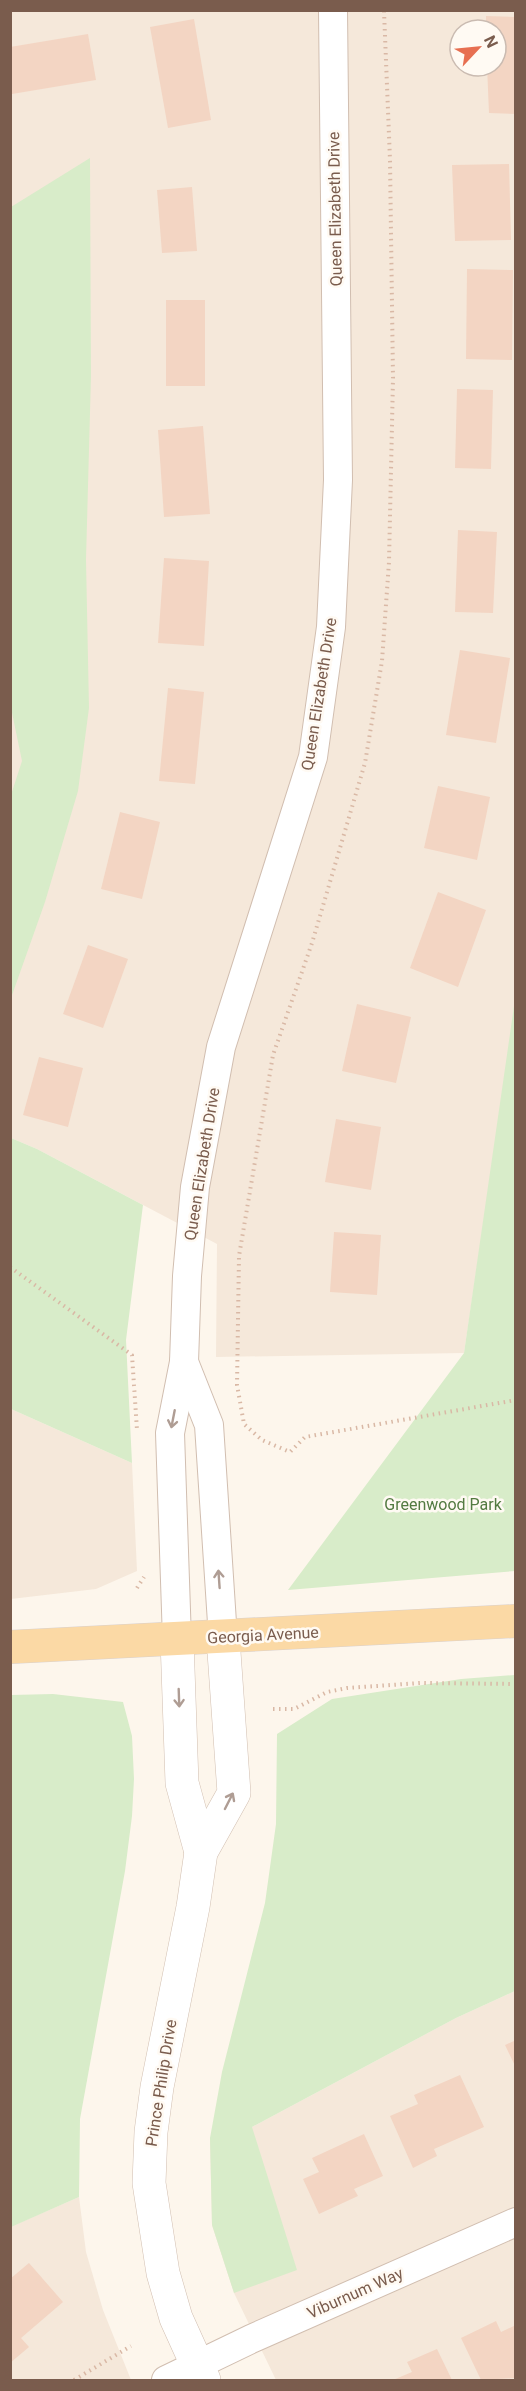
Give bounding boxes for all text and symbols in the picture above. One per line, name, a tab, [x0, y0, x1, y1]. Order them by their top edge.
north arrow	[448, 18, 508, 78]
text: N	[480, 32, 502, 51]
street label: Queen Elizabeth Drive	[324, 132, 346, 286]
street label: Queen Elizabeth Drive	[298, 616, 340, 772]
street label: Queen Elizabeth Drive	[181, 1086, 223, 1242]
one-way arrow	[167, 1409, 178, 1429]
park label: Greenwood Park	[384, 1495, 503, 1514]
one-way arrow	[213, 1570, 224, 1590]
street label: Georgia Avenue	[207, 1623, 319, 1647]
one-way arrow	[174, 1688, 185, 1708]
one-way arrow	[224, 1792, 236, 1810]
street label: Prince Philip Drive	[142, 2018, 180, 2148]
street label: Viburnum Way	[304, 2263, 406, 2323]

